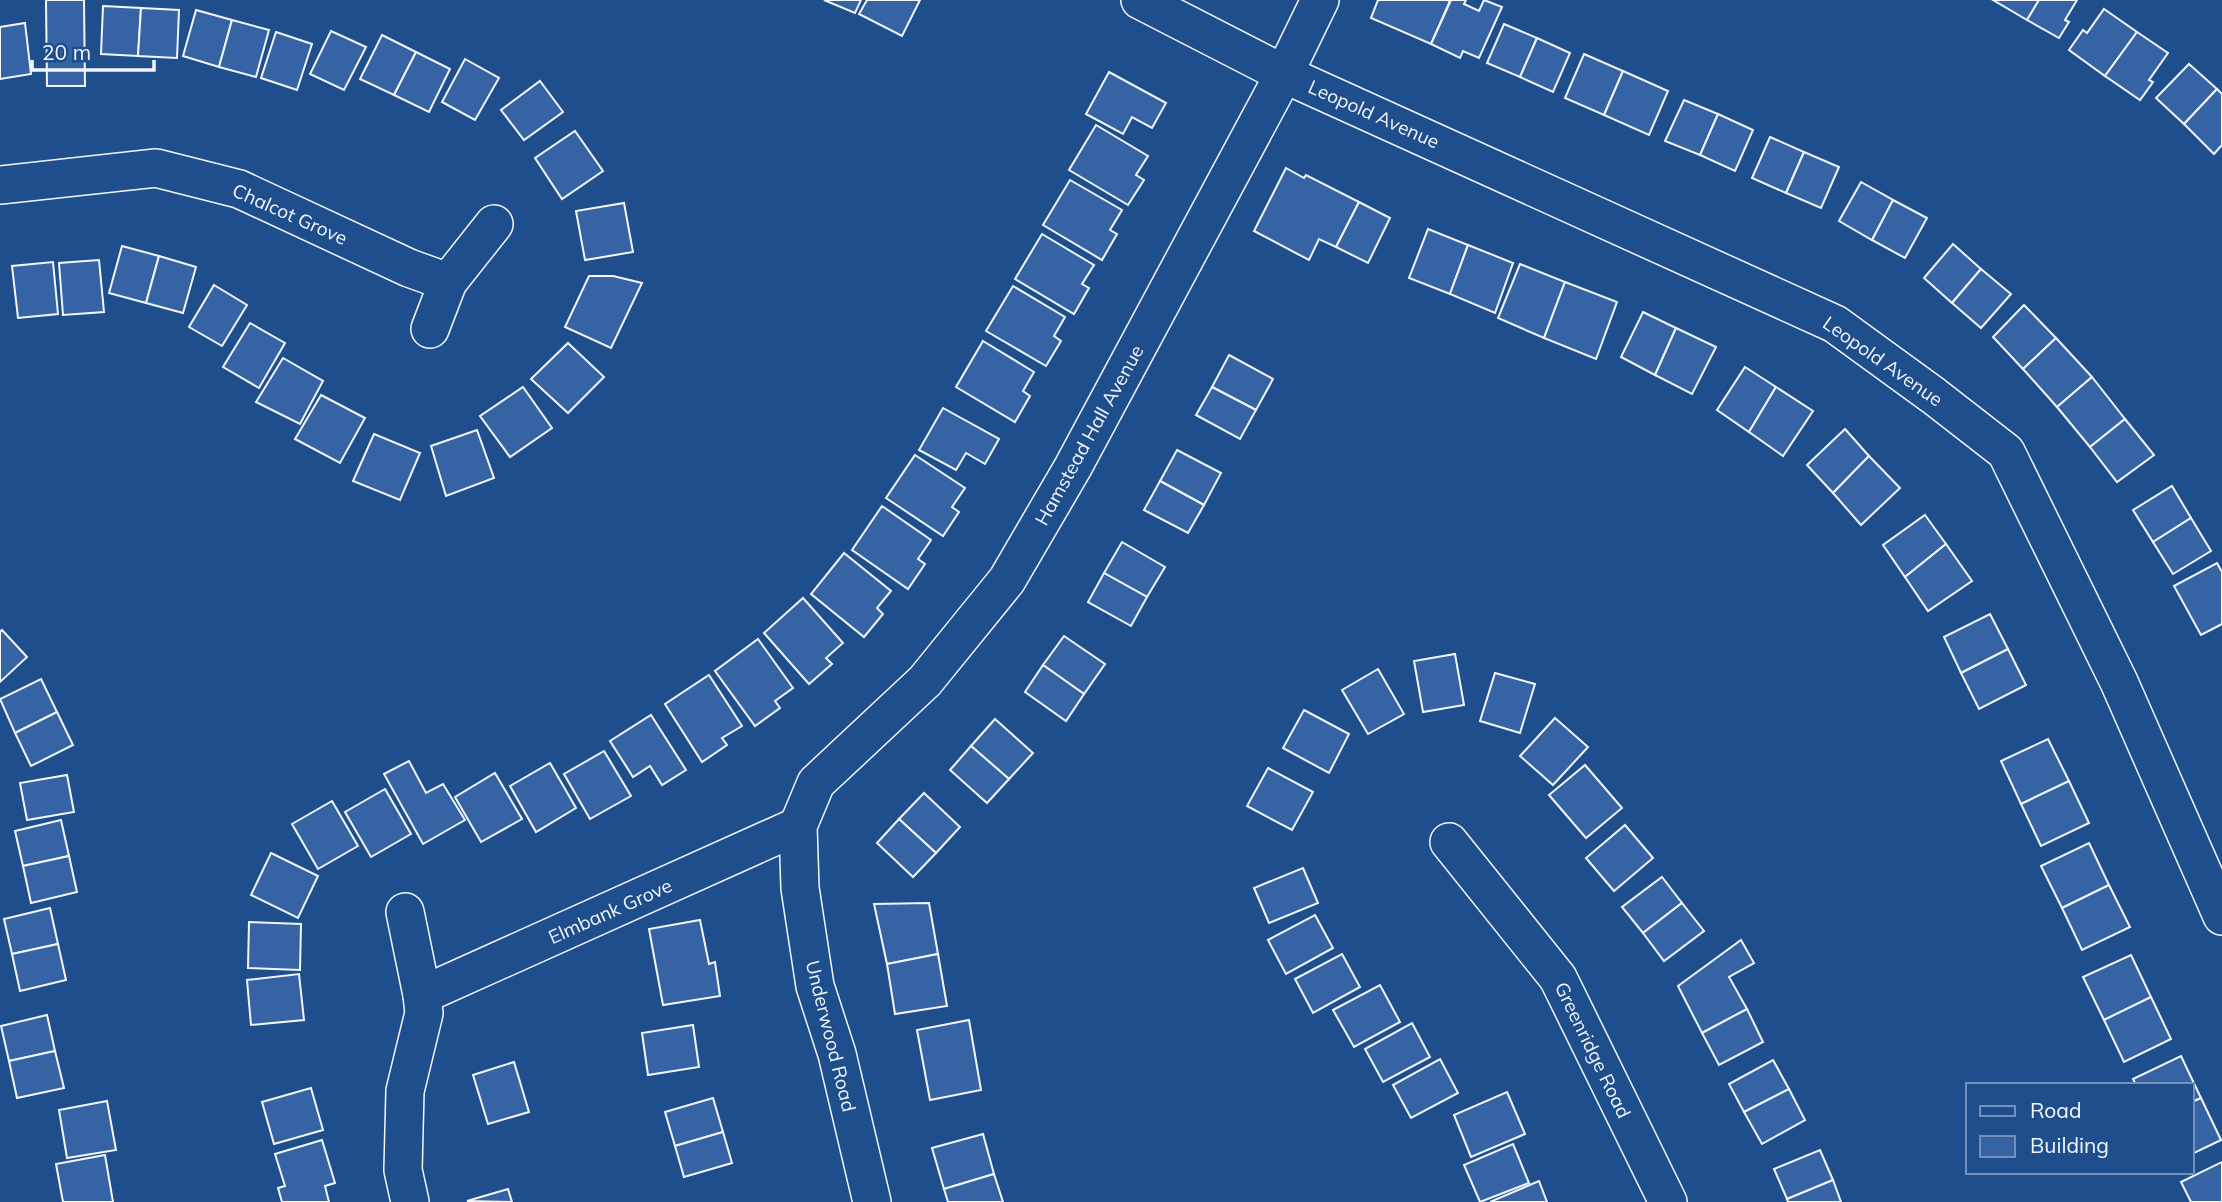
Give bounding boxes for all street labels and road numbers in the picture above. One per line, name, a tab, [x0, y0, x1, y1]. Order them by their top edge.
street label: Leopold Avenue	[1305, 74, 1443, 154]
street label: Chalcot Grove	[229, 178, 351, 250]
street label: Leopold Avenue	[1818, 311, 1948, 411]
street label: Hamstead Hall Avenue	[1029, 341, 1149, 529]
street label: Elmbank Grove	[544, 873, 676, 949]
street label: Underwood Road	[801, 958, 861, 1114]
street label: Greenridge Road	[1550, 978, 1636, 1122]

